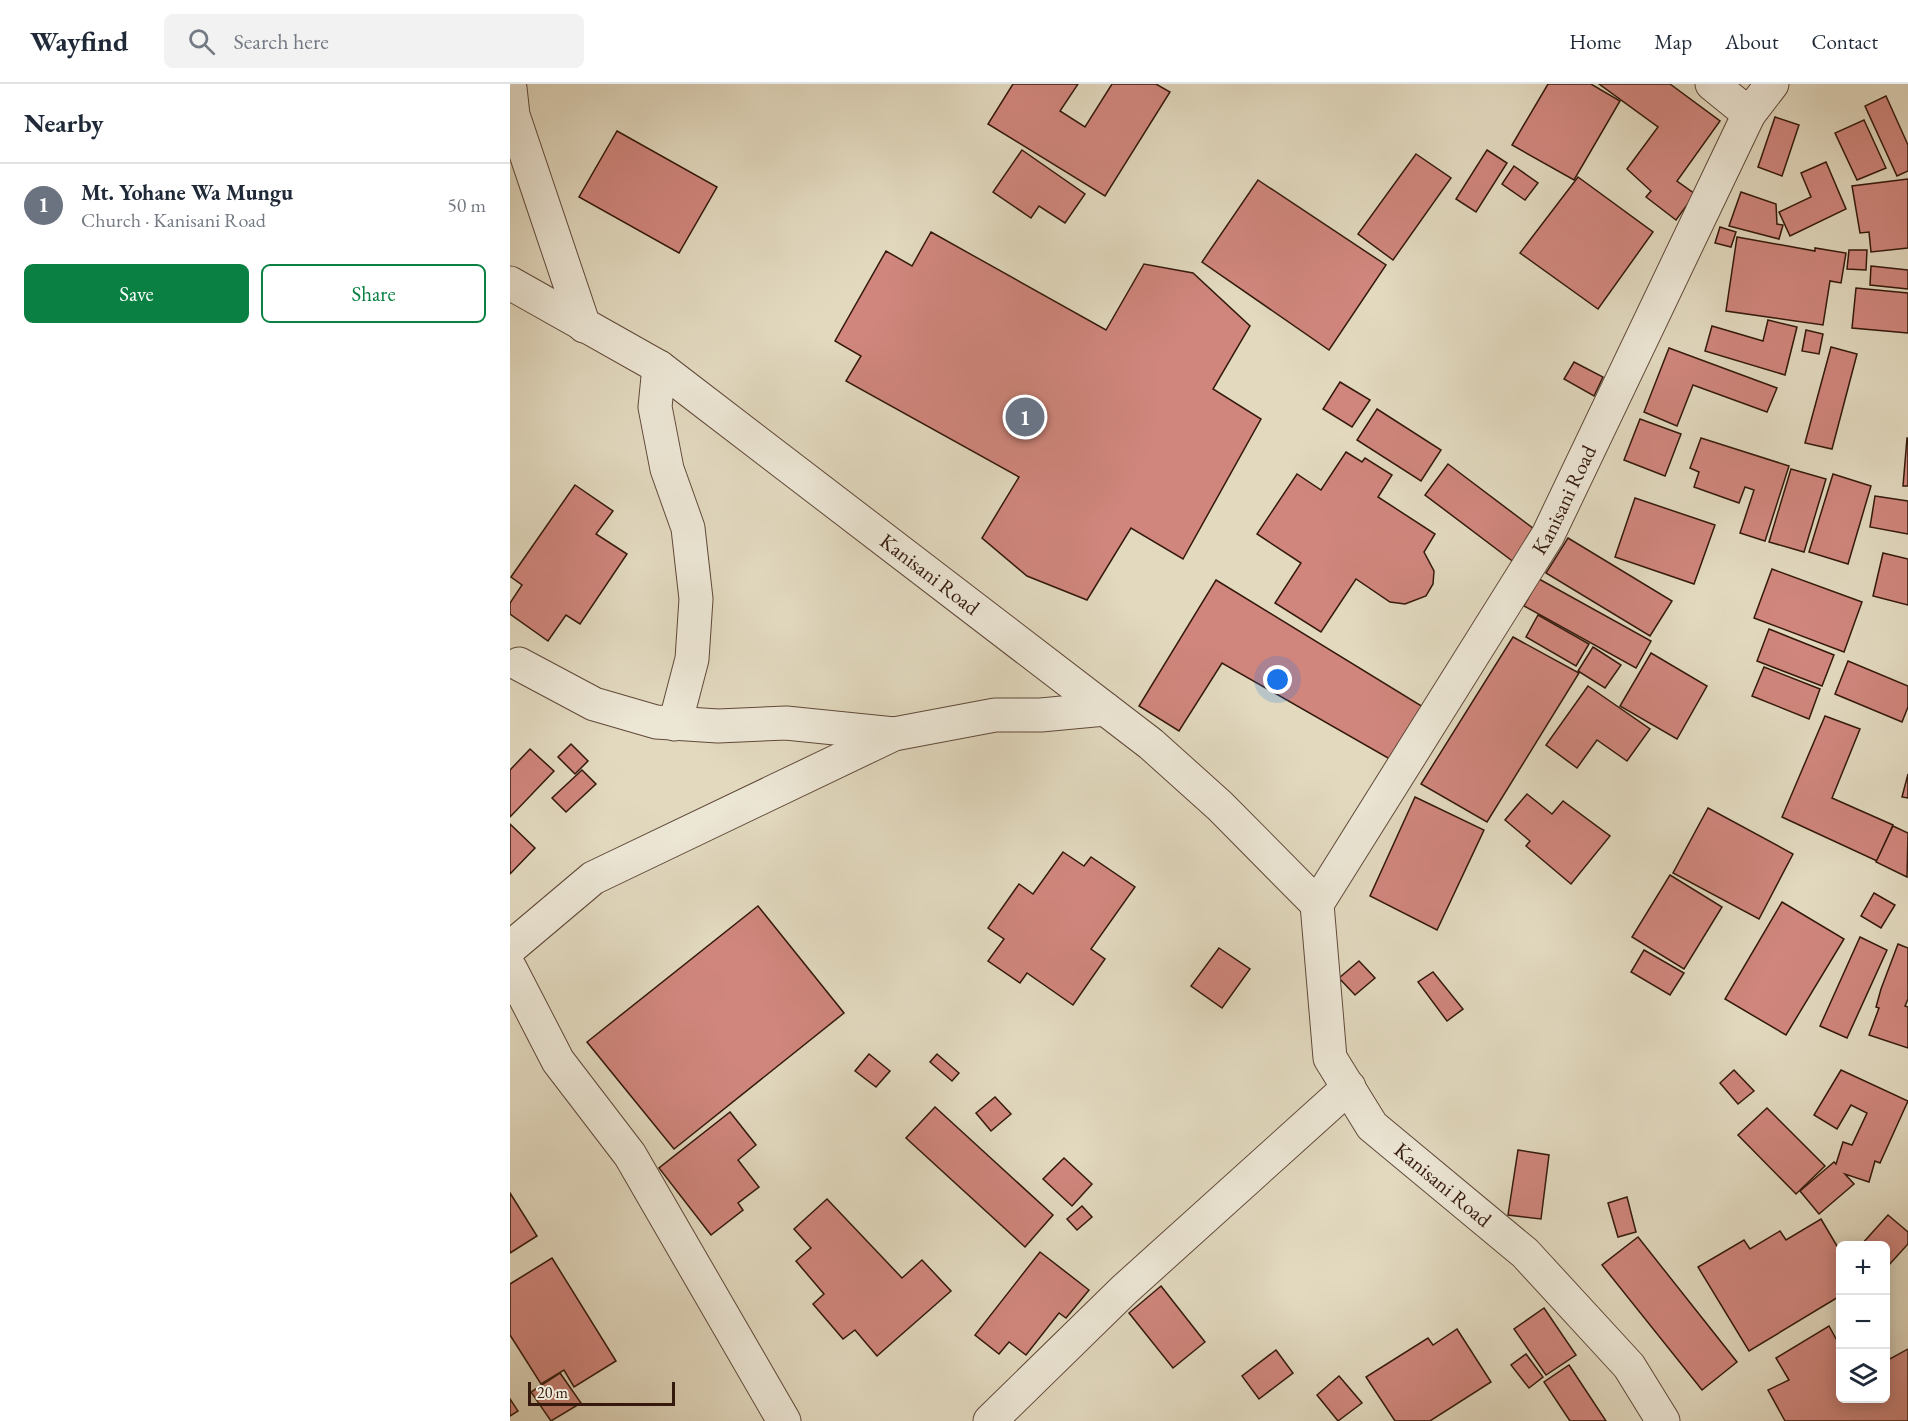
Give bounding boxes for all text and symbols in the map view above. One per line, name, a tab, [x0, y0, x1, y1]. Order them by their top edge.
search box	[164, 14, 584, 68]
text: Wayfind	[30, 23, 128, 59]
icon: search	[185, 25, 218, 58]
text: Search here	[233, 27, 329, 56]
text: Home	[1569, 28, 1621, 55]
text: Map	[1654, 28, 1692, 55]
text: About	[1725, 28, 1778, 55]
text: Contact	[1811, 28, 1878, 55]
text: Nearby	[24, 106, 104, 140]
text: Mt. Yohane Wa Mungu	[81, 178, 293, 207]
text: 1	[38, 192, 49, 218]
text: 50 m	[447, 192, 486, 218]
text: Church · Kanisani Road	[81, 207, 266, 233]
button: Save	[24, 264, 249, 323]
button: Share	[261, 264, 486, 323]
pin: 1	[1006, 394, 1044, 440]
street label: Kanisani Road	[1525, 440, 1602, 559]
street label: Kanisani Road	[875, 527, 986, 621]
your location	[1263, 665, 1292, 694]
street label: Kanisani Road	[1389, 1136, 1498, 1233]
map controls	[1836, 1241, 1890, 1403]
button: +	[1836, 1241, 1890, 1295]
button: −	[1836, 1295, 1890, 1349]
button: layers	[1836, 1349, 1890, 1403]
scale bar	[528, 1379, 675, 1406]
text: 20 m	[537, 1382, 568, 1403]

